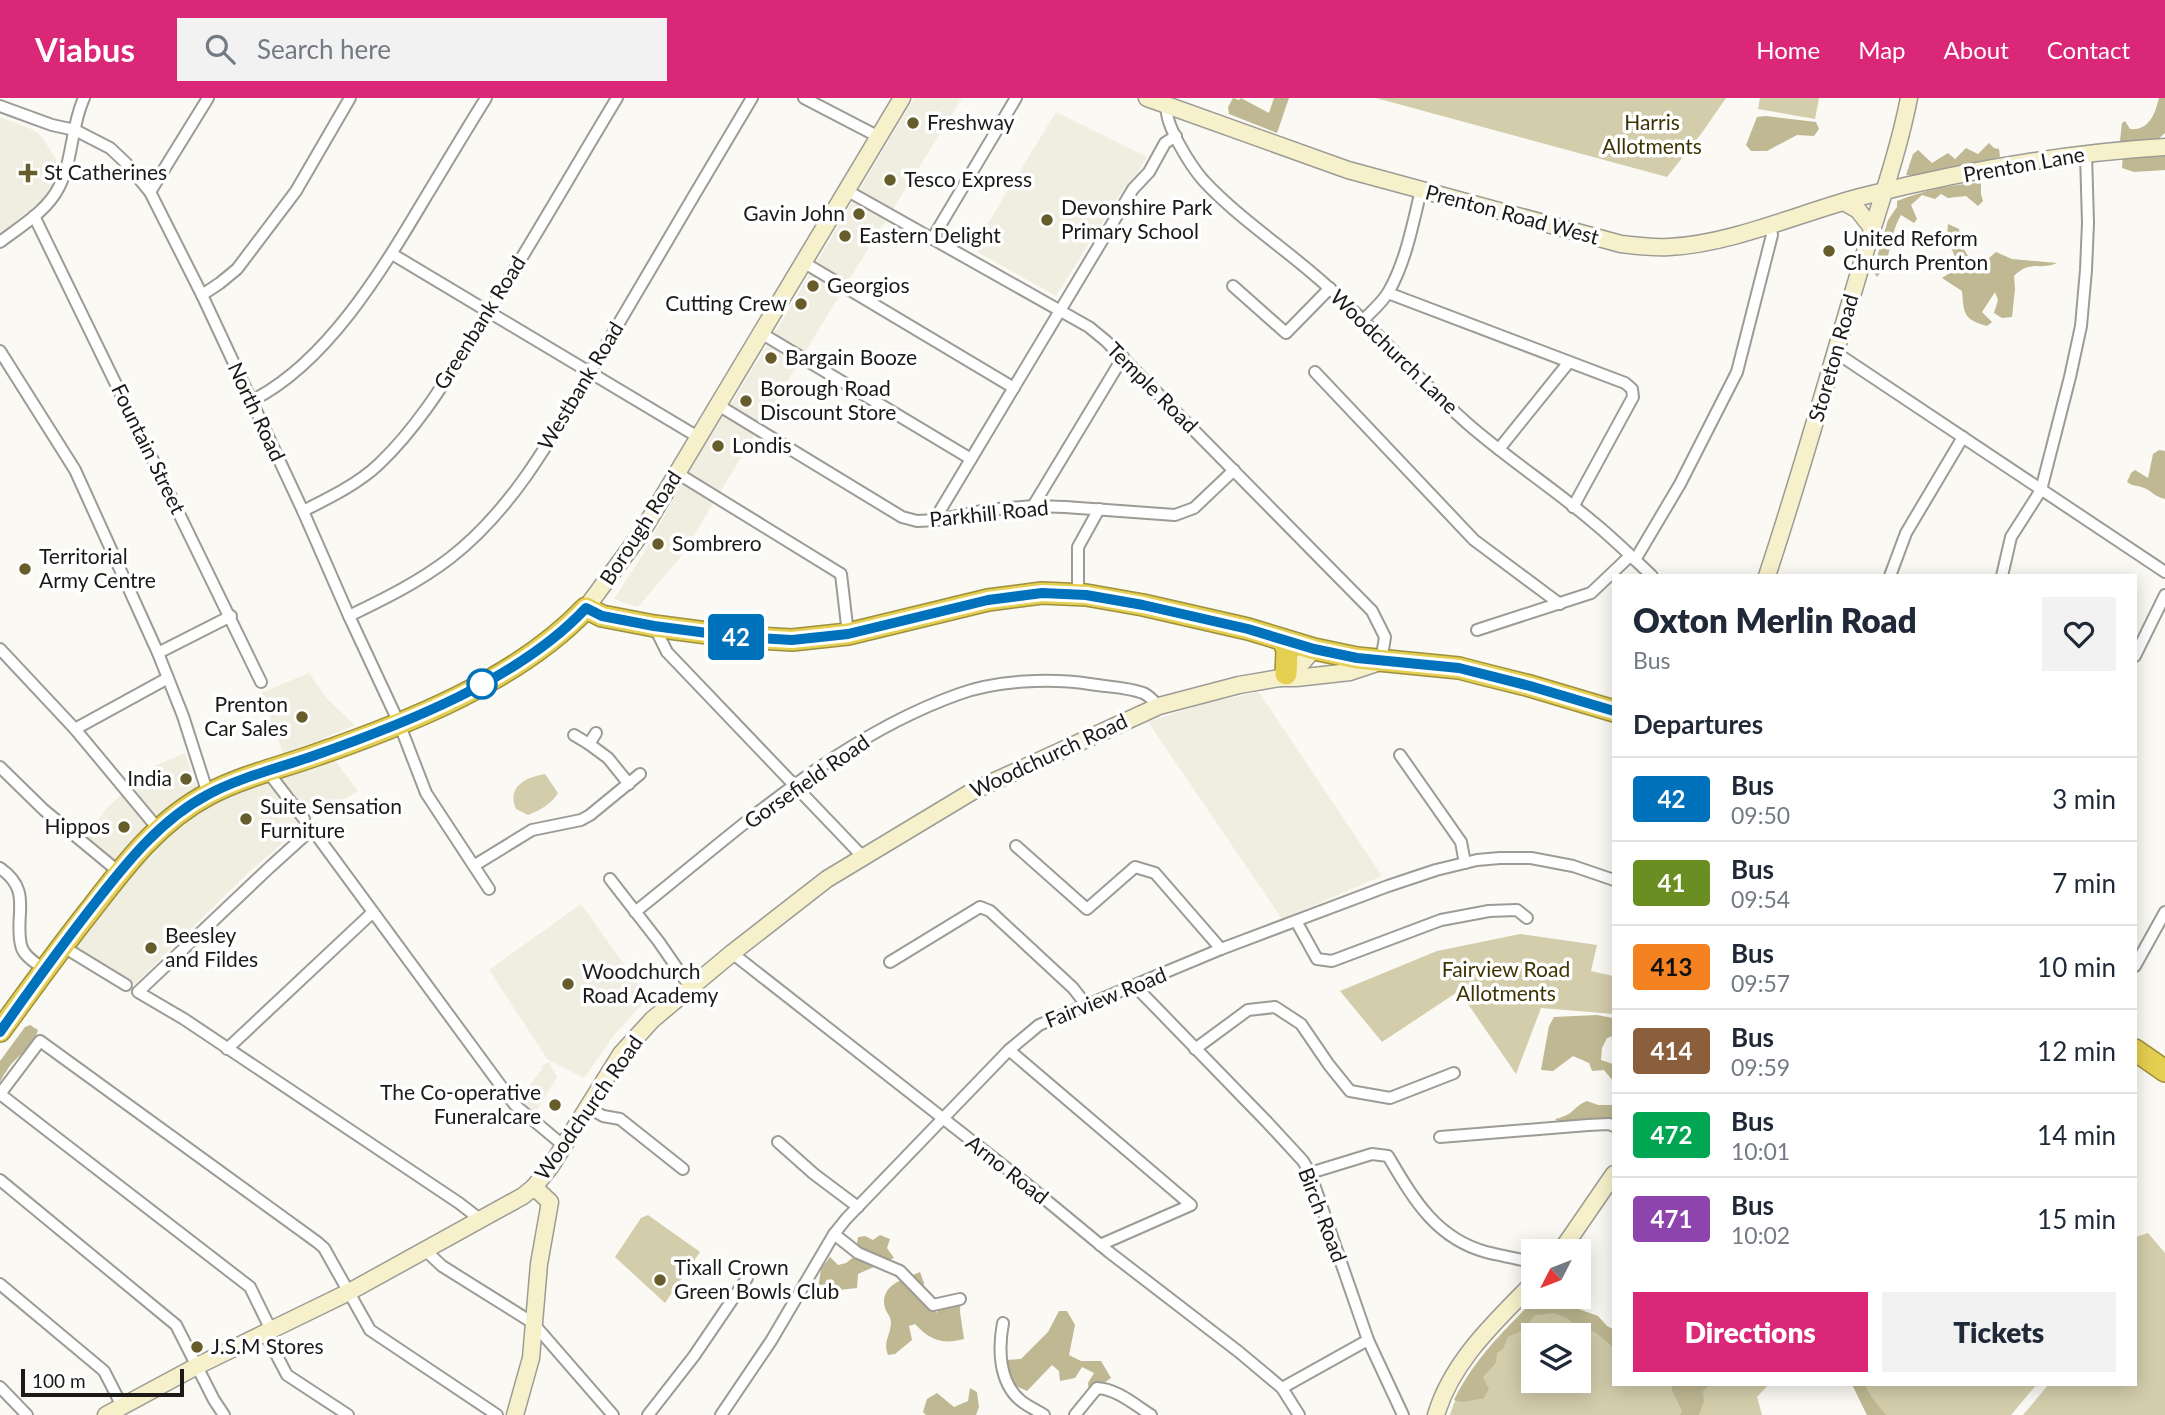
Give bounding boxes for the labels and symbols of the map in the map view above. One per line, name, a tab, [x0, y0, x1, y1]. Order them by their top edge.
place label: Freshway	[927, 109, 1015, 134]
park label: Harris Allotments	[1602, 109, 1702, 158]
marker: Freshway	[905, 115, 921, 131]
street label: Prenton Lane	[1961, 141, 2086, 186]
place label: St Catherines	[44, 159, 167, 184]
marker: St Catherines	[18, 163, 38, 183]
place label: Tesco Express	[904, 166, 1032, 191]
marker: Tesco Express	[882, 172, 898, 188]
street label: Prenton Road West	[1423, 178, 1602, 249]
place label: Devonshire Park Primary School	[1061, 194, 1213, 243]
place label: Gavin John	[743, 200, 845, 225]
marker: Gavin John	[851, 206, 867, 222]
marker: Devonshire Park Primary School	[1039, 212, 1055, 228]
place label: Eastern Delight	[859, 222, 1001, 247]
place label: United Reform Church Prenton	[1843, 225, 1988, 274]
marker: Eastern Delight	[837, 228, 853, 244]
marker: United Reform Church Prenton	[1821, 243, 1837, 259]
street label: Greenbank Road	[428, 251, 530, 394]
place label: Georgios	[827, 272, 910, 297]
marker: Georgios	[805, 278, 821, 294]
street label: Woodchurch Lane	[1326, 284, 1464, 418]
place label: Cutting Crew	[665, 290, 788, 315]
street label: Storeton Road	[1802, 291, 1863, 424]
marker: Cutting Crew	[793, 296, 809, 312]
street label: Westbank Road	[532, 317, 628, 454]
street label: Temple Road	[1103, 336, 1204, 437]
place label: Bargain Booze	[785, 344, 917, 369]
marker: Bargain Booze	[763, 350, 779, 366]
street label: North Road	[224, 358, 291, 465]
place label: Borough Road Discount Store	[760, 375, 896, 424]
street label: Fountain Street	[107, 379, 192, 518]
marker: Borough Road Discount Store	[738, 393, 754, 409]
place label: Londis	[732, 432, 792, 457]
marker: Londis	[710, 438, 726, 454]
street label: Borough Road	[594, 466, 686, 589]
street label: Parkhill Road	[928, 494, 1050, 531]
place label: Sombrero	[672, 530, 762, 555]
marker: Sombrero	[650, 536, 666, 552]
place label: Territorial Army Centre	[39, 543, 156, 592]
marker: Territorial Army Centre	[17, 561, 33, 577]
line badge: 42	[704, 614, 768, 660]
unlabelled marker	[467, 669, 497, 699]
place label: Prenton Car Sales	[204, 691, 288, 740]
street label: Woodchurch Road	[966, 707, 1131, 802]
marker: Prenton Car Sales	[294, 709, 310, 725]
street label: Gorsefield Road	[739, 728, 873, 833]
place label: India	[127, 765, 172, 790]
marker: India	[178, 771, 194, 787]
place label: Suite Sensation Furniture	[260, 793, 402, 842]
marker: Suite Sensation Furniture	[238, 811, 254, 827]
place label: Hippos	[45, 813, 110, 838]
marker: Hippos	[116, 819, 132, 835]
place label: Beesley and Fildes	[165, 922, 258, 971]
marker: Beesley and Fildes	[143, 940, 159, 956]
park label: Fairview Road Allotments	[1442, 956, 1570, 1005]
place label: Woodchurch Road Academy	[582, 958, 719, 1007]
street label: Fairview Road	[1041, 961, 1170, 1032]
marker: Woodchurch Road Academy	[560, 976, 576, 992]
street label: Woodchurch Road	[529, 1030, 647, 1184]
place label: The Co-operative Funeralcare	[380, 1079, 541, 1128]
marker: The Co-operative Funeralcare	[547, 1097, 563, 1113]
street label: Arno Road	[962, 1129, 1054, 1209]
street label: Birch Road	[1294, 1164, 1353, 1265]
north arrow	[1521, 1239, 1591, 1309]
place label: Tixall Crown Green Bowls Club	[674, 1254, 839, 1303]
marker: Tixall Crown Green Bowls Club	[652, 1272, 668, 1288]
place label: J.S.M Stores	[211, 1333, 324, 1358]
marker: J.S.M Stores	[189, 1339, 205, 1355]
scale bar	[21, 1366, 184, 1398]

